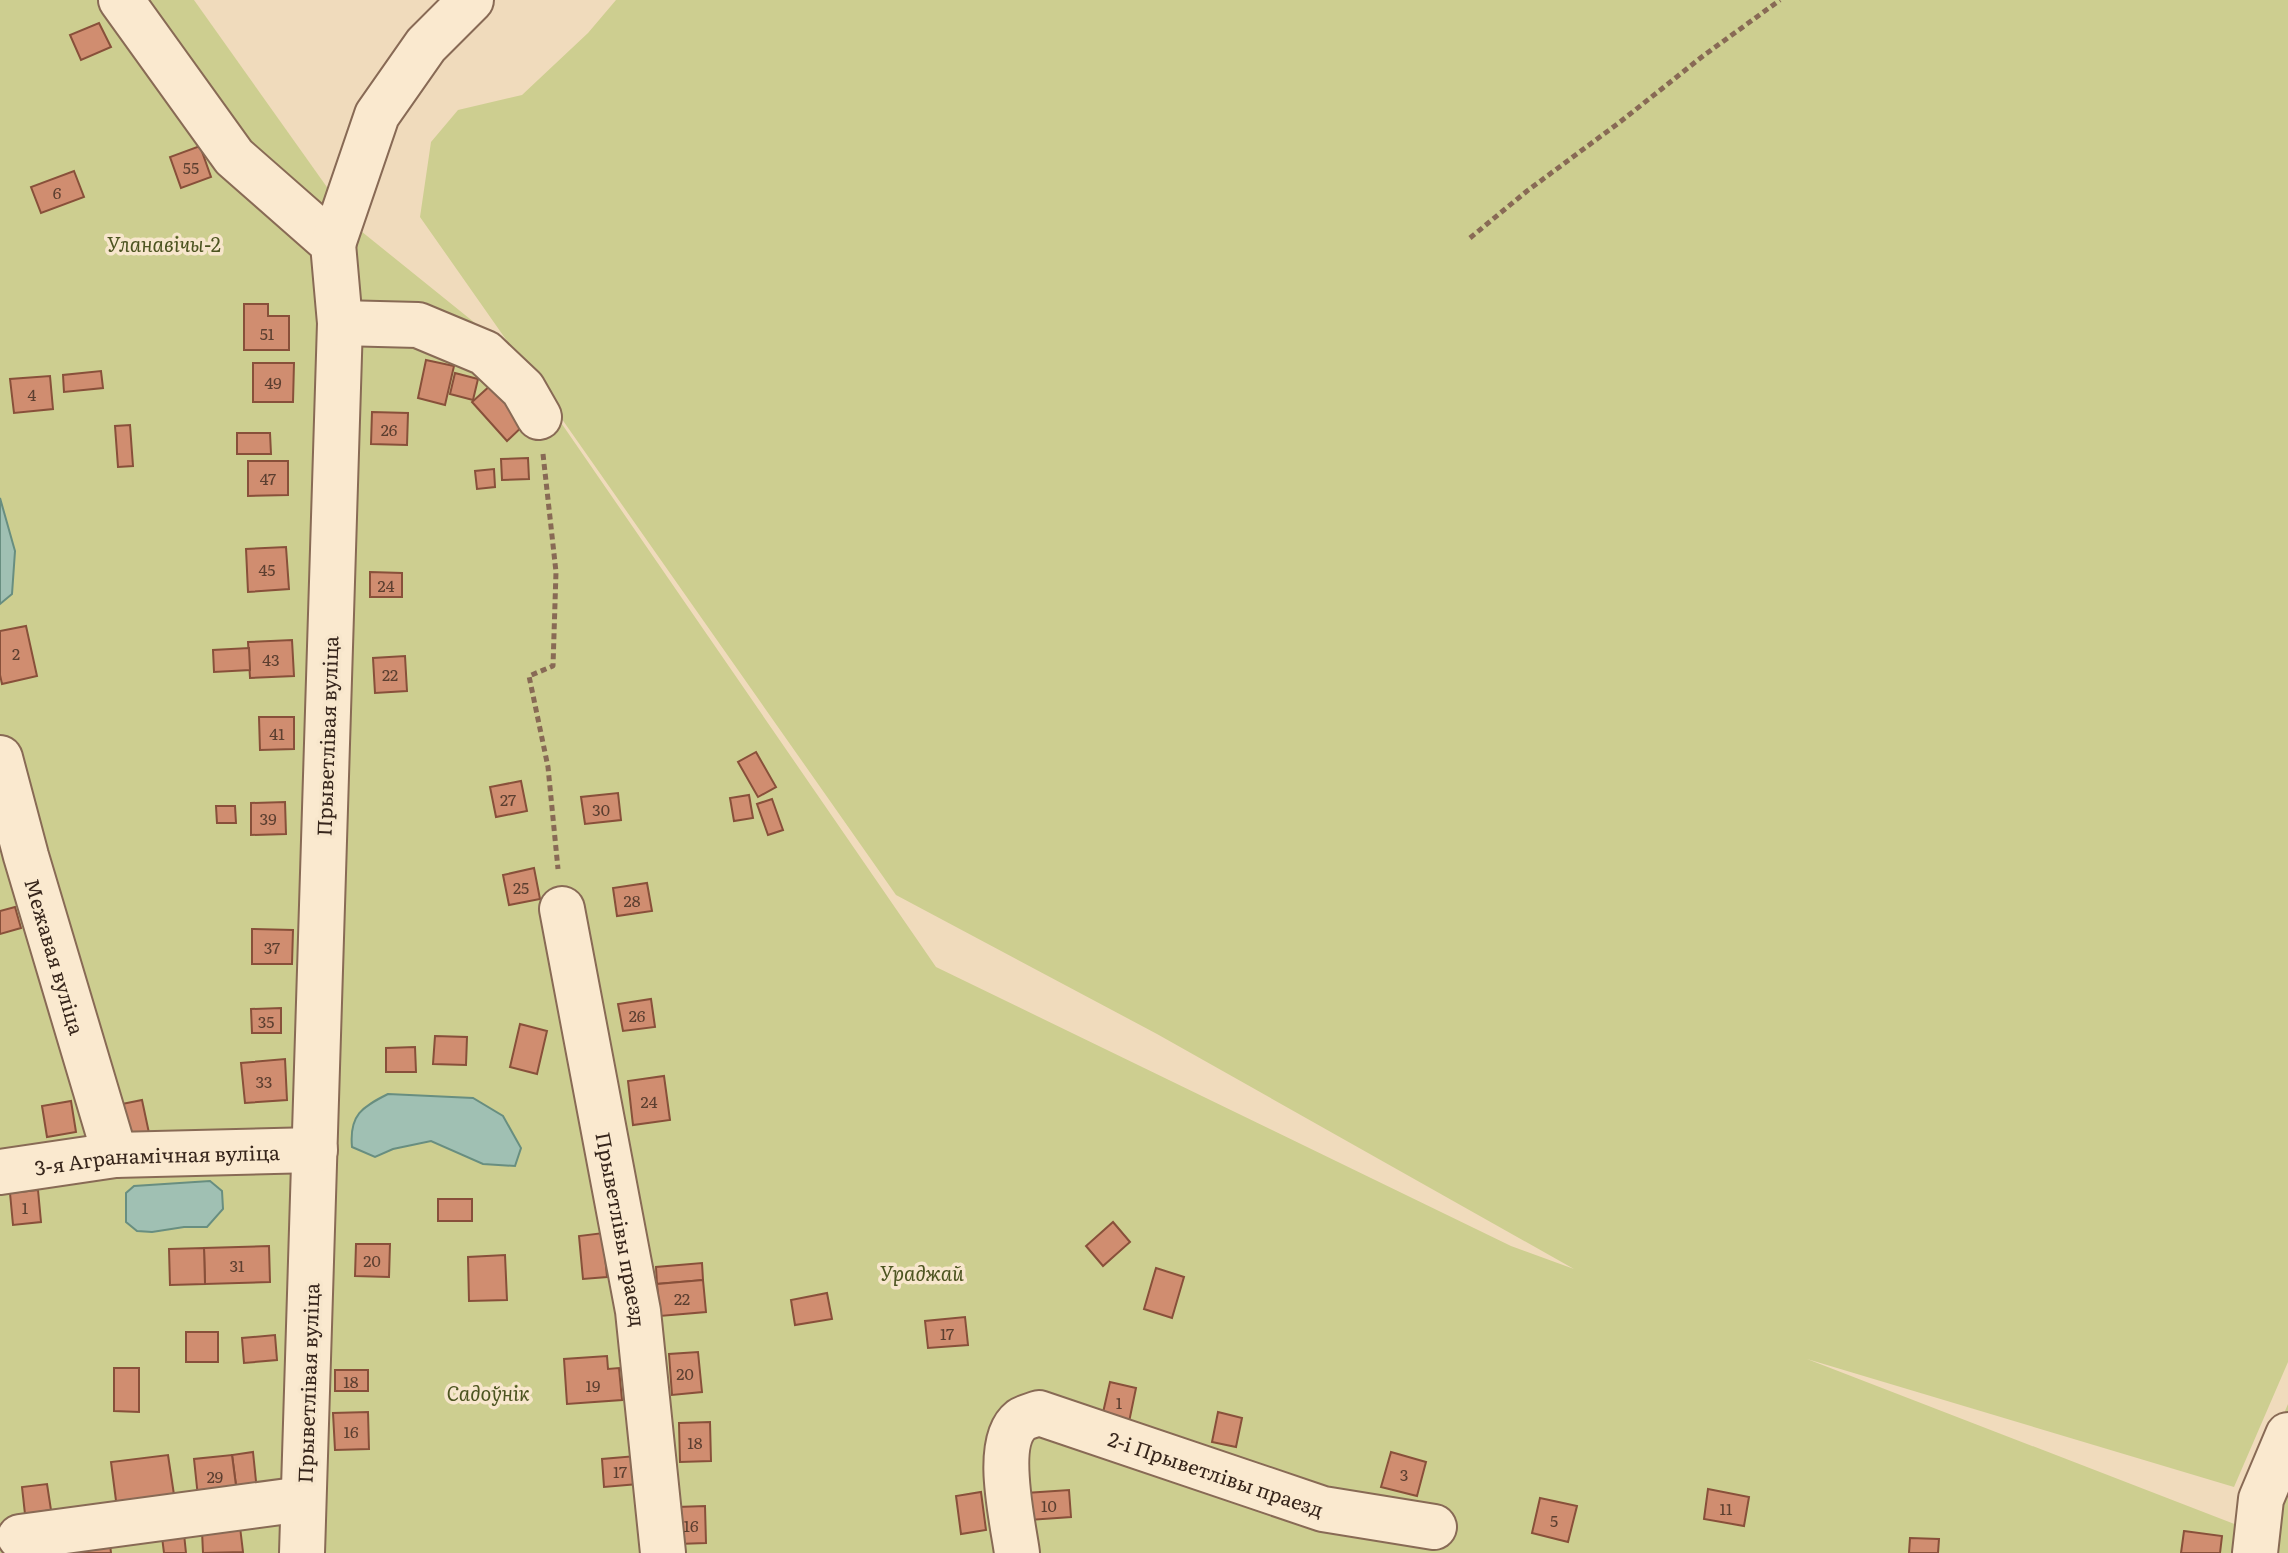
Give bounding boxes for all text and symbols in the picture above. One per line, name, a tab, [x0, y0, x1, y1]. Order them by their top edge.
house number: 55	[183, 155, 199, 179]
house number: 6	[53, 180, 62, 204]
park label: Уланавічы-2	[107, 228, 221, 258]
house number: 51	[260, 321, 275, 345]
house number: 49	[264, 370, 282, 394]
house number: 4	[28, 382, 37, 406]
house number: 26	[381, 417, 398, 441]
house number: 47	[260, 466, 276, 490]
house number: 45	[259, 557, 275, 581]
house number: 24	[378, 573, 395, 597]
street label: Прыветлівая вуліца	[308, 635, 344, 837]
house number: 2	[12, 641, 20, 665]
house number: 43	[262, 647, 280, 671]
house number: 22	[382, 662, 398, 686]
house number: 41	[269, 721, 285, 745]
house number: 27	[500, 787, 516, 811]
house number: 30	[592, 797, 610, 821]
house number: 39	[259, 806, 277, 830]
street label: Межавая вуліца	[18, 874, 93, 1038]
house number: 25	[513, 875, 529, 899]
house number: 28	[624, 888, 641, 912]
house number: 37	[264, 935, 280, 959]
house number: 26	[629, 1003, 646, 1027]
house number: 35	[258, 1009, 274, 1033]
house number: 33	[256, 1069, 272, 1093]
house number: 24	[641, 1089, 658, 1113]
street label: Прыветлівы праезд	[589, 1129, 655, 1328]
street label: 3-я Агранамічная вуліца	[32, 1136, 280, 1182]
house number: 1	[22, 1195, 29, 1219]
house number: 20	[363, 1248, 381, 1272]
house number: 31	[229, 1253, 245, 1277]
park label: Ураджай	[880, 1257, 964, 1287]
street label: Прыветлівая вуліца	[289, 1282, 325, 1484]
house number: 22	[674, 1286, 690, 1310]
house number: 17	[940, 1321, 954, 1345]
house number: 20	[676, 1361, 694, 1385]
house number: 18	[343, 1369, 359, 1393]
house number: 19	[586, 1373, 600, 1397]
park label: Садоўнік	[446, 1377, 530, 1407]
house number: 1	[1116, 1390, 1123, 1414]
house number: 16	[343, 1419, 359, 1443]
street label: 2-і Прыветлівы праезд	[1105, 1423, 1328, 1523]
house number: 18	[687, 1430, 703, 1454]
house number: 17	[613, 1459, 627, 1483]
house number: 3	[1400, 1462, 1408, 1486]
house number: 29	[207, 1464, 223, 1488]
house number: 10	[1041, 1493, 1057, 1517]
house number: 11	[1719, 1496, 1733, 1520]
house number: 5	[1550, 1508, 1558, 1532]
house number: 16	[683, 1513, 699, 1537]

